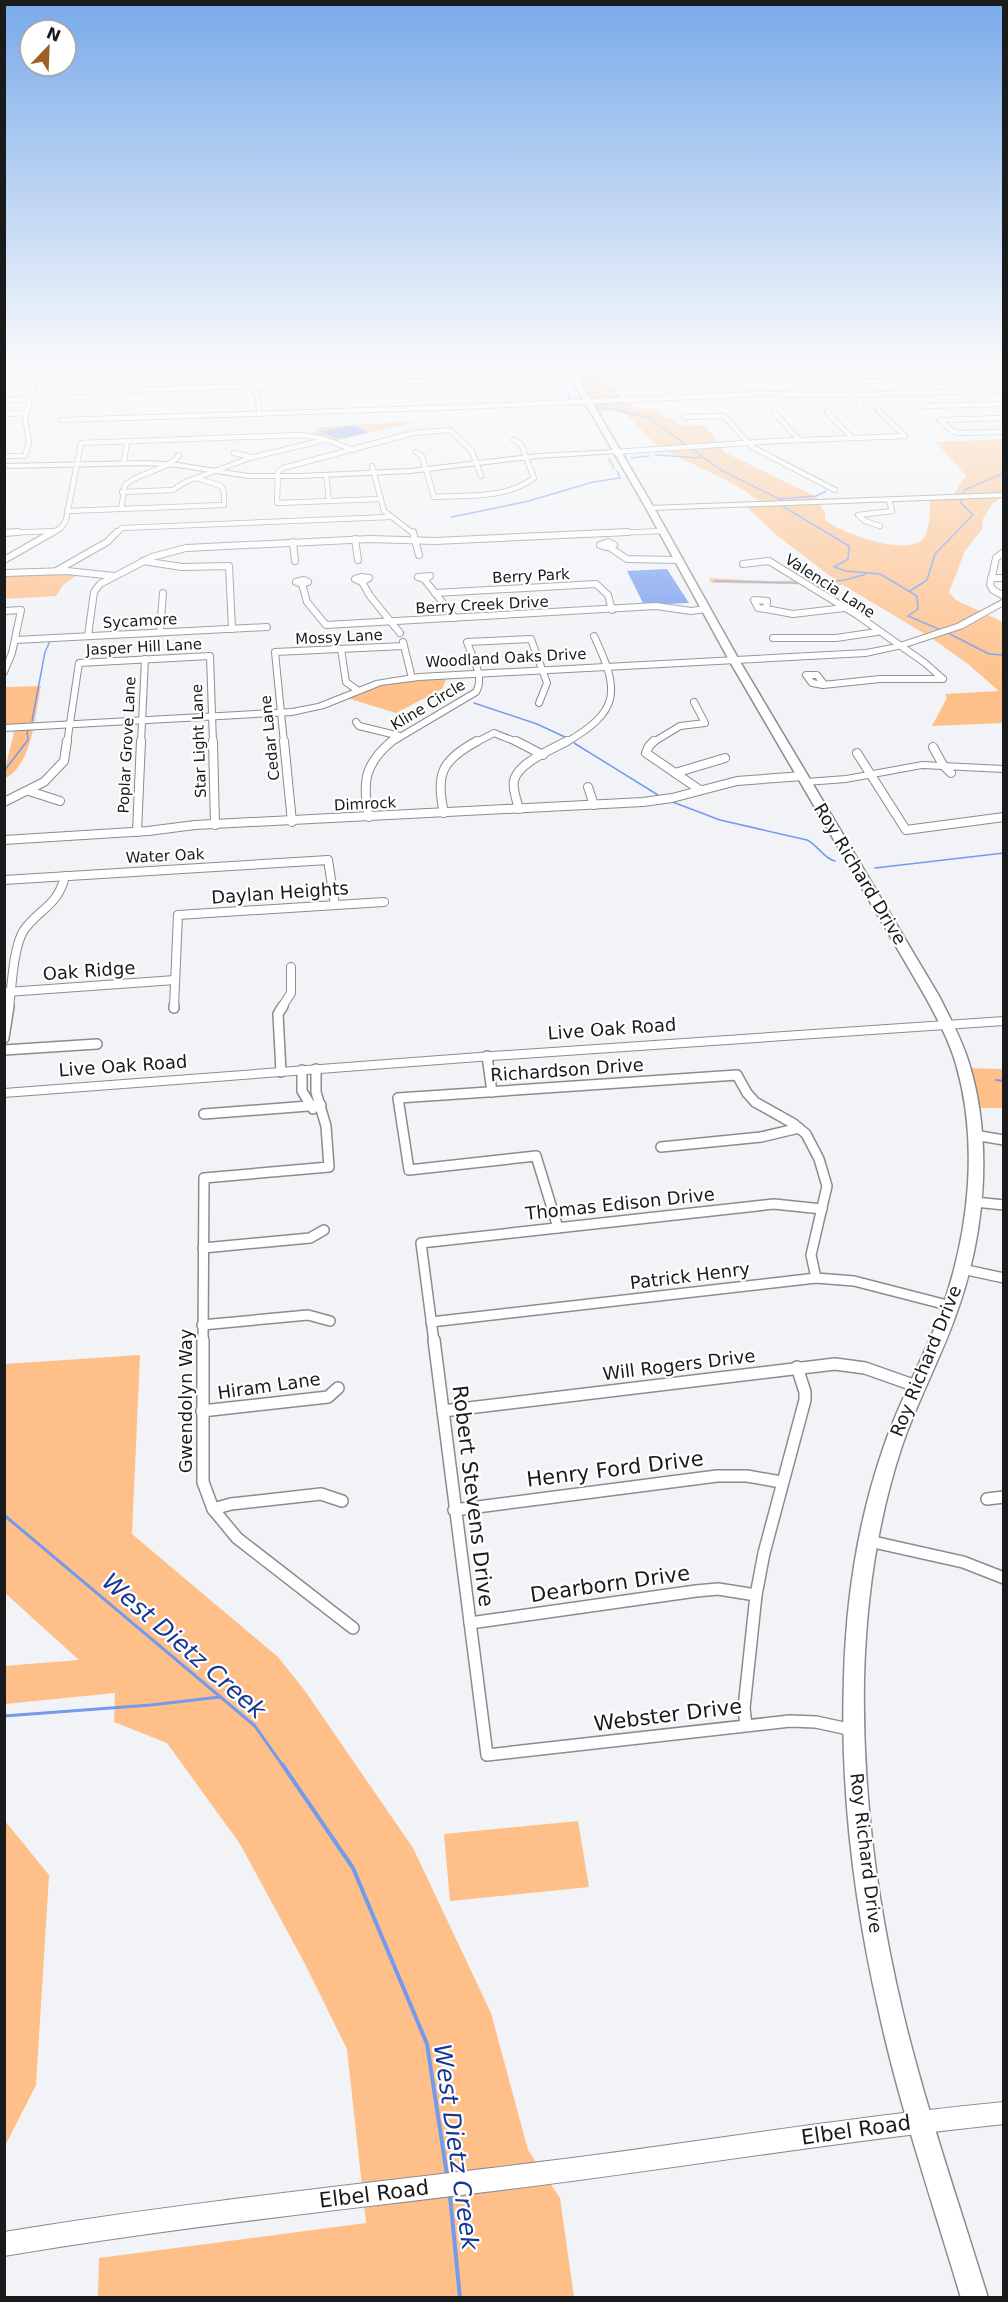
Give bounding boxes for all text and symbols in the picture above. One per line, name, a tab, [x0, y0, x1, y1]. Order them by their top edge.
north arrow	[18, 18, 78, 78]
text: N	[44, 23, 64, 46]
street label: Valencia Lane	[782, 550, 878, 622]
street label: Berry Park	[492, 565, 571, 587]
street label: Berry Creek Drive	[415, 593, 549, 617]
street label: Sycamore	[102, 610, 178, 632]
street label: Mossy Lane	[295, 626, 383, 648]
street label: Jasper Hill Lane	[85, 635, 202, 659]
street label: Woodland Oaks Drive	[425, 645, 587, 671]
street label: Poplar Grove Lane	[114, 676, 140, 814]
street label: Kline Circle	[387, 676, 469, 734]
street label: Star Light Lane	[188, 684, 210, 798]
street label: Cedar Lane	[257, 694, 283, 782]
street label: Dimrock	[333, 793, 397, 815]
street label: Roy Richard Drive	[810, 799, 911, 948]
street label: Water Oak	[125, 845, 205, 867]
street label: Daylan Heights	[211, 877, 349, 908]
street label: Oak Ridge	[42, 957, 136, 984]
street label: Live Oak Road	[547, 1014, 677, 1043]
street label: Live Oak Road	[58, 1051, 188, 1080]
street label: Richardson Drive	[489, 1054, 644, 1085]
street label: Thomas Edison Drive	[523, 1183, 716, 1224]
street label: Patrick Henry	[629, 1258, 751, 1293]
street label: Roy Richard Drive	[886, 1282, 965, 1439]
street label: Gwendolyn Way	[175, 1328, 196, 1473]
street label: Will Rogers Drive	[601, 1345, 757, 1384]
street label: Hiram Lane	[216, 1368, 322, 1403]
street label: Robert Stevens Drive	[447, 1384, 499, 1608]
street label: Henry Ford Drive	[525, 1446, 705, 1492]
street label: Dearborn Drive	[529, 1561, 691, 1607]
water label: West Dietz Creek	[96, 1567, 272, 1725]
street label: Webster Drive	[592, 1694, 744, 1736]
street label: Roy Richard Drive	[846, 1772, 887, 1934]
water label: West Dietz Creek	[428, 2042, 484, 2253]
street label: Elbel Road	[800, 2110, 912, 2150]
street label: Elbel Road	[318, 2175, 430, 2213]

